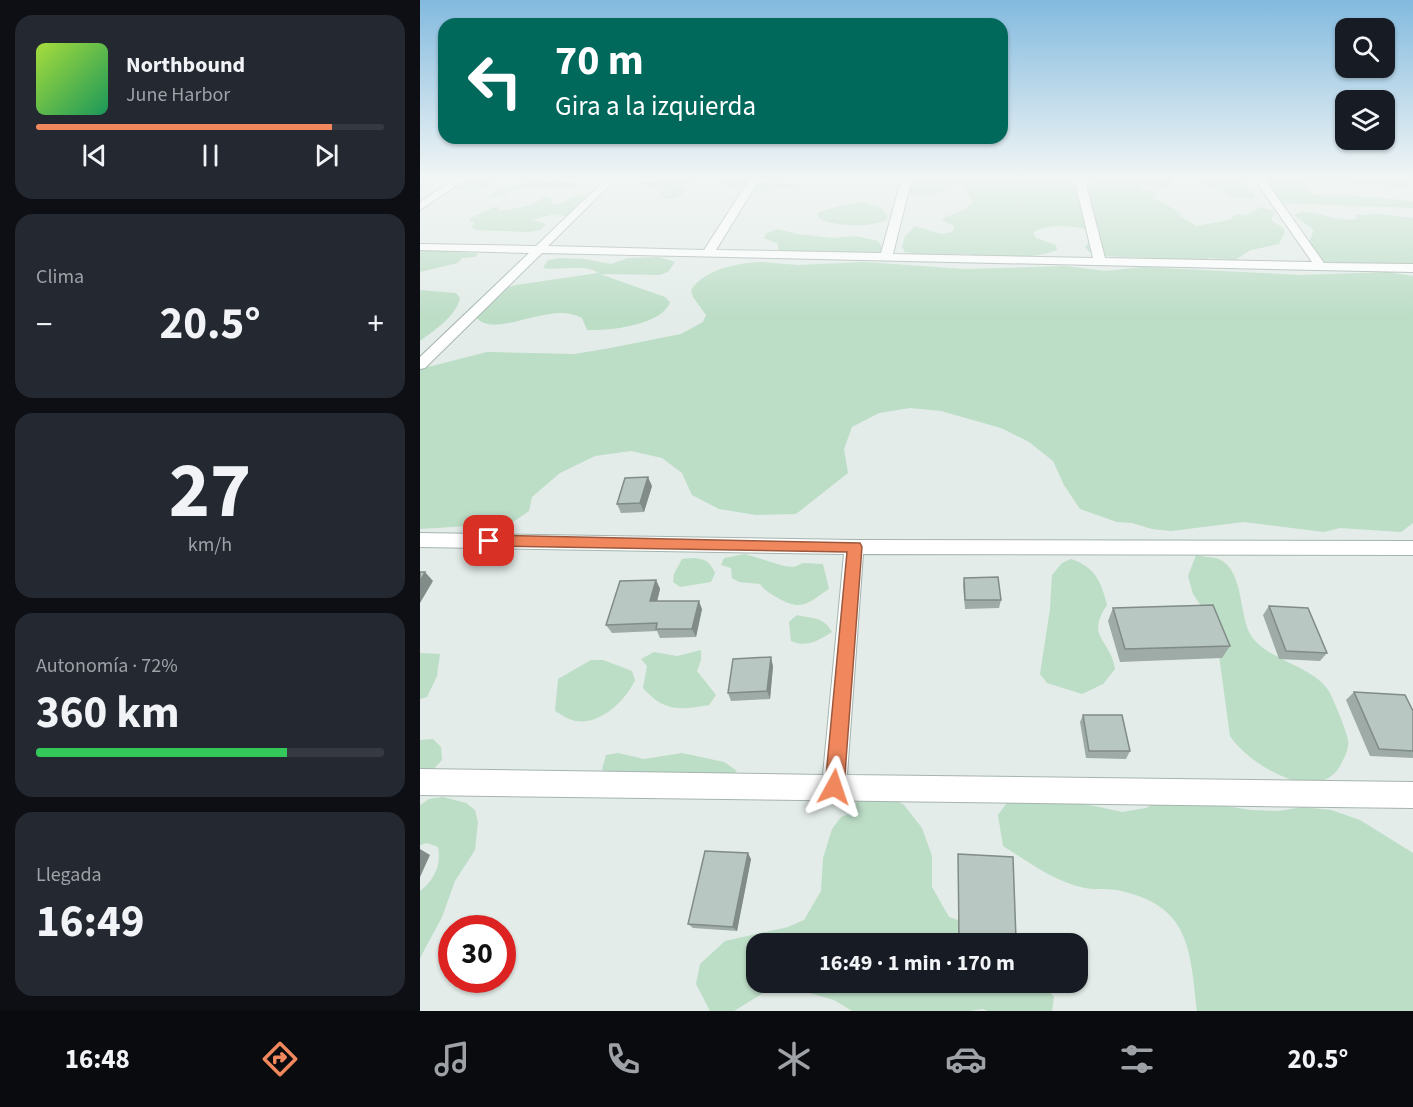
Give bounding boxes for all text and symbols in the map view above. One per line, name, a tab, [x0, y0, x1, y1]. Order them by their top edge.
map controls	[1335, 18, 1395, 150]
button: search	[1335, 18, 1395, 78]
text: 70 m	[555, 31, 644, 91]
icon: left	[456, 42, 534, 120]
text: Northbound	[126, 49, 245, 81]
text: June Harbor	[126, 81, 230, 109]
text: Gira a la izquierda	[555, 87, 756, 126]
button: layers	[1335, 90, 1395, 150]
icon: previous	[78, 139, 111, 172]
icon: pause	[194, 139, 227, 172]
icon: next	[310, 139, 343, 172]
text: Clima	[36, 263, 84, 291]
text: 20.5°	[159, 292, 261, 356]
text: −	[36, 301, 52, 348]
text: +	[368, 301, 384, 348]
text: 27	[169, 436, 251, 547]
pin	[463, 515, 514, 566]
icon: arrive	[472, 524, 505, 557]
text: km/h	[188, 531, 232, 559]
text: Autonomía · 72%	[36, 652, 178, 680]
text: 360 km	[36, 681, 180, 745]
position arrow	[802, 755, 866, 819]
text: Llegada	[36, 861, 102, 889]
text: 16:49	[36, 890, 145, 954]
speed limit sign: 30	[438, 915, 516, 993]
text: 16:49 · 1 min · 170 m	[819, 947, 1015, 979]
icon: directions	[259, 1038, 301, 1080]
icon: music	[431, 1038, 473, 1080]
icon: phone	[602, 1038, 644, 1080]
icon: climate	[773, 1038, 815, 1080]
icon: car	[945, 1038, 987, 1080]
icon: filters	[1116, 1038, 1158, 1080]
text: 16:48	[65, 1040, 130, 1079]
text: 20.5°	[1288, 1040, 1348, 1079]

